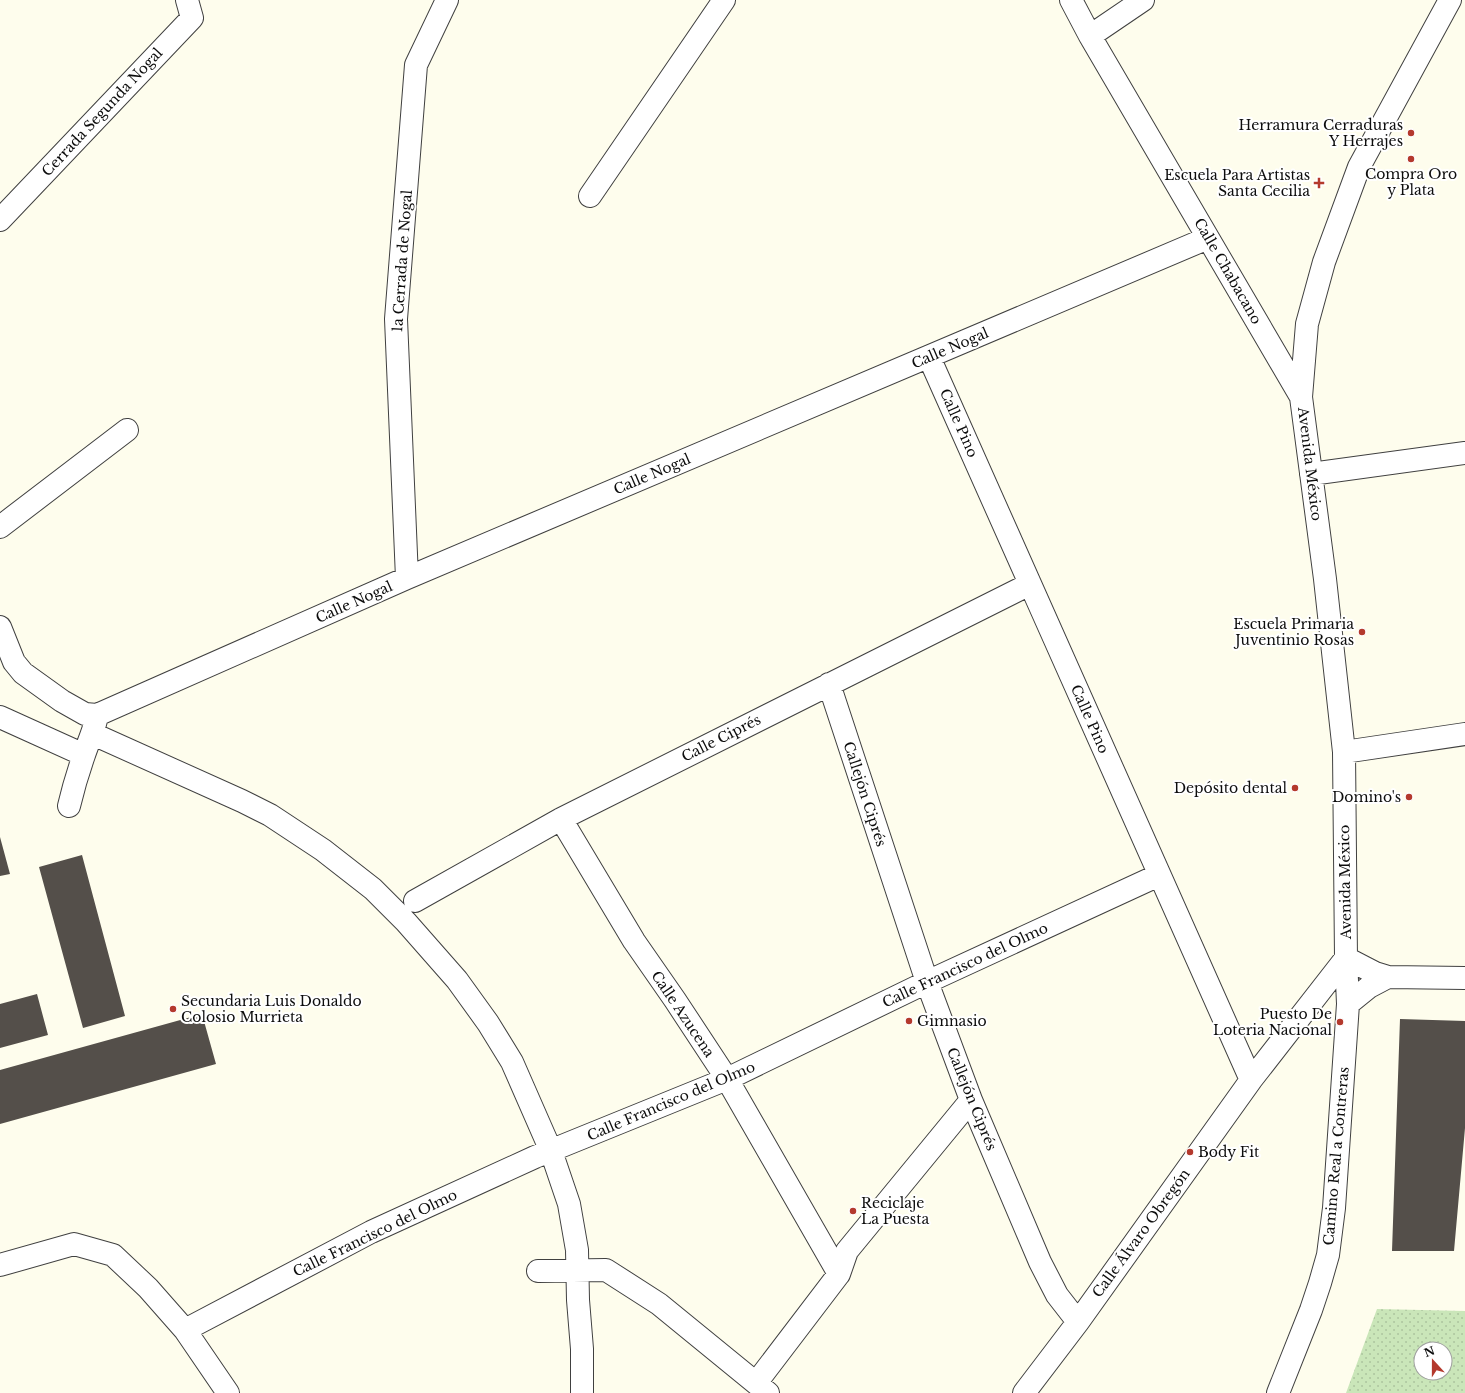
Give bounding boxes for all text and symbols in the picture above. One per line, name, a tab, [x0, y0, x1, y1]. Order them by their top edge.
street label: Cerrada Segunda Nogal	[38, 44, 167, 180]
place label: Herramura Cerraduras Y Herrajes	[1239, 116, 1403, 150]
marker: Herramura Cerraduras Y Herrajes	[1406, 128, 1416, 138]
marker: Compra Oro y Plata	[1406, 154, 1416, 164]
place label: Compra Oro y Plata	[1365, 165, 1457, 199]
place label: Escuela Para Artistas Santa Cecilia	[1164, 166, 1310, 200]
marker: Escuela Para Artistas Santa Cecilia	[1313, 177, 1325, 189]
street label: 1a Cerrada de Nogal	[388, 189, 416, 333]
street label: Calle Chabacano	[1190, 215, 1266, 327]
street label: Calle Nogal	[909, 323, 992, 372]
street label: Calle Pino	[936, 386, 982, 460]
street label: Avenida México	[1294, 405, 1326, 522]
street label: Calle Nogal	[611, 449, 694, 498]
street label: Calle Nogal	[313, 577, 396, 627]
place label: Escuela Primaria Juventinio Rosas	[1233, 615, 1354, 649]
marker: Escuela Primaria Juventinio Rosas	[1357, 627, 1367, 637]
street label: Calle Pino	[1067, 682, 1113, 756]
street label: Calle Ciprés	[678, 710, 764, 766]
street label: Callejón Ciprés	[840, 739, 890, 849]
place label: Depósito dental	[1174, 779, 1287, 797]
marker: Depósito dental	[1290, 783, 1300, 793]
place label: Domino's	[1332, 788, 1401, 806]
marker: Domino's	[1404, 792, 1414, 802]
street label: Avenida México	[1335, 825, 1355, 940]
street label: Calle Francisco del Olmo	[879, 919, 1051, 1011]
street label: Calle Azucena	[647, 967, 719, 1061]
place label: Secundaria Luis Donaldo Colosio Murrieta	[181, 992, 362, 1026]
marker: Secundaria Luis Donaldo Colosio Murrieta	[168, 1004, 178, 1014]
place label: Puesto De Loteria Nacional	[1213, 1005, 1332, 1039]
place label: Gimnasio	[917, 1012, 987, 1030]
marker: Gimnasio	[904, 1016, 914, 1026]
marker: Puesto De Loteria Nacional	[1335, 1017, 1345, 1027]
street label: Callejón Ciprés	[943, 1045, 1001, 1153]
street label: Calle Francisco del Olmo	[584, 1057, 758, 1145]
street label: Camino Real a Contreras	[1319, 1066, 1353, 1246]
place label: Body Fit	[1198, 1143, 1260, 1161]
marker: Body Fit	[1185, 1147, 1195, 1157]
street label: Calle Álvaro Obregón	[1088, 1165, 1194, 1301]
street label: Calle Francisco del Olmo	[290, 1185, 460, 1281]
place label: Reciclaje La Puesta	[861, 1194, 929, 1228]
marker: Reciclaje La Puesta	[848, 1206, 858, 1216]
north arrow	[1413, 1341, 1453, 1381]
text: N	[1422, 1343, 1437, 1360]

